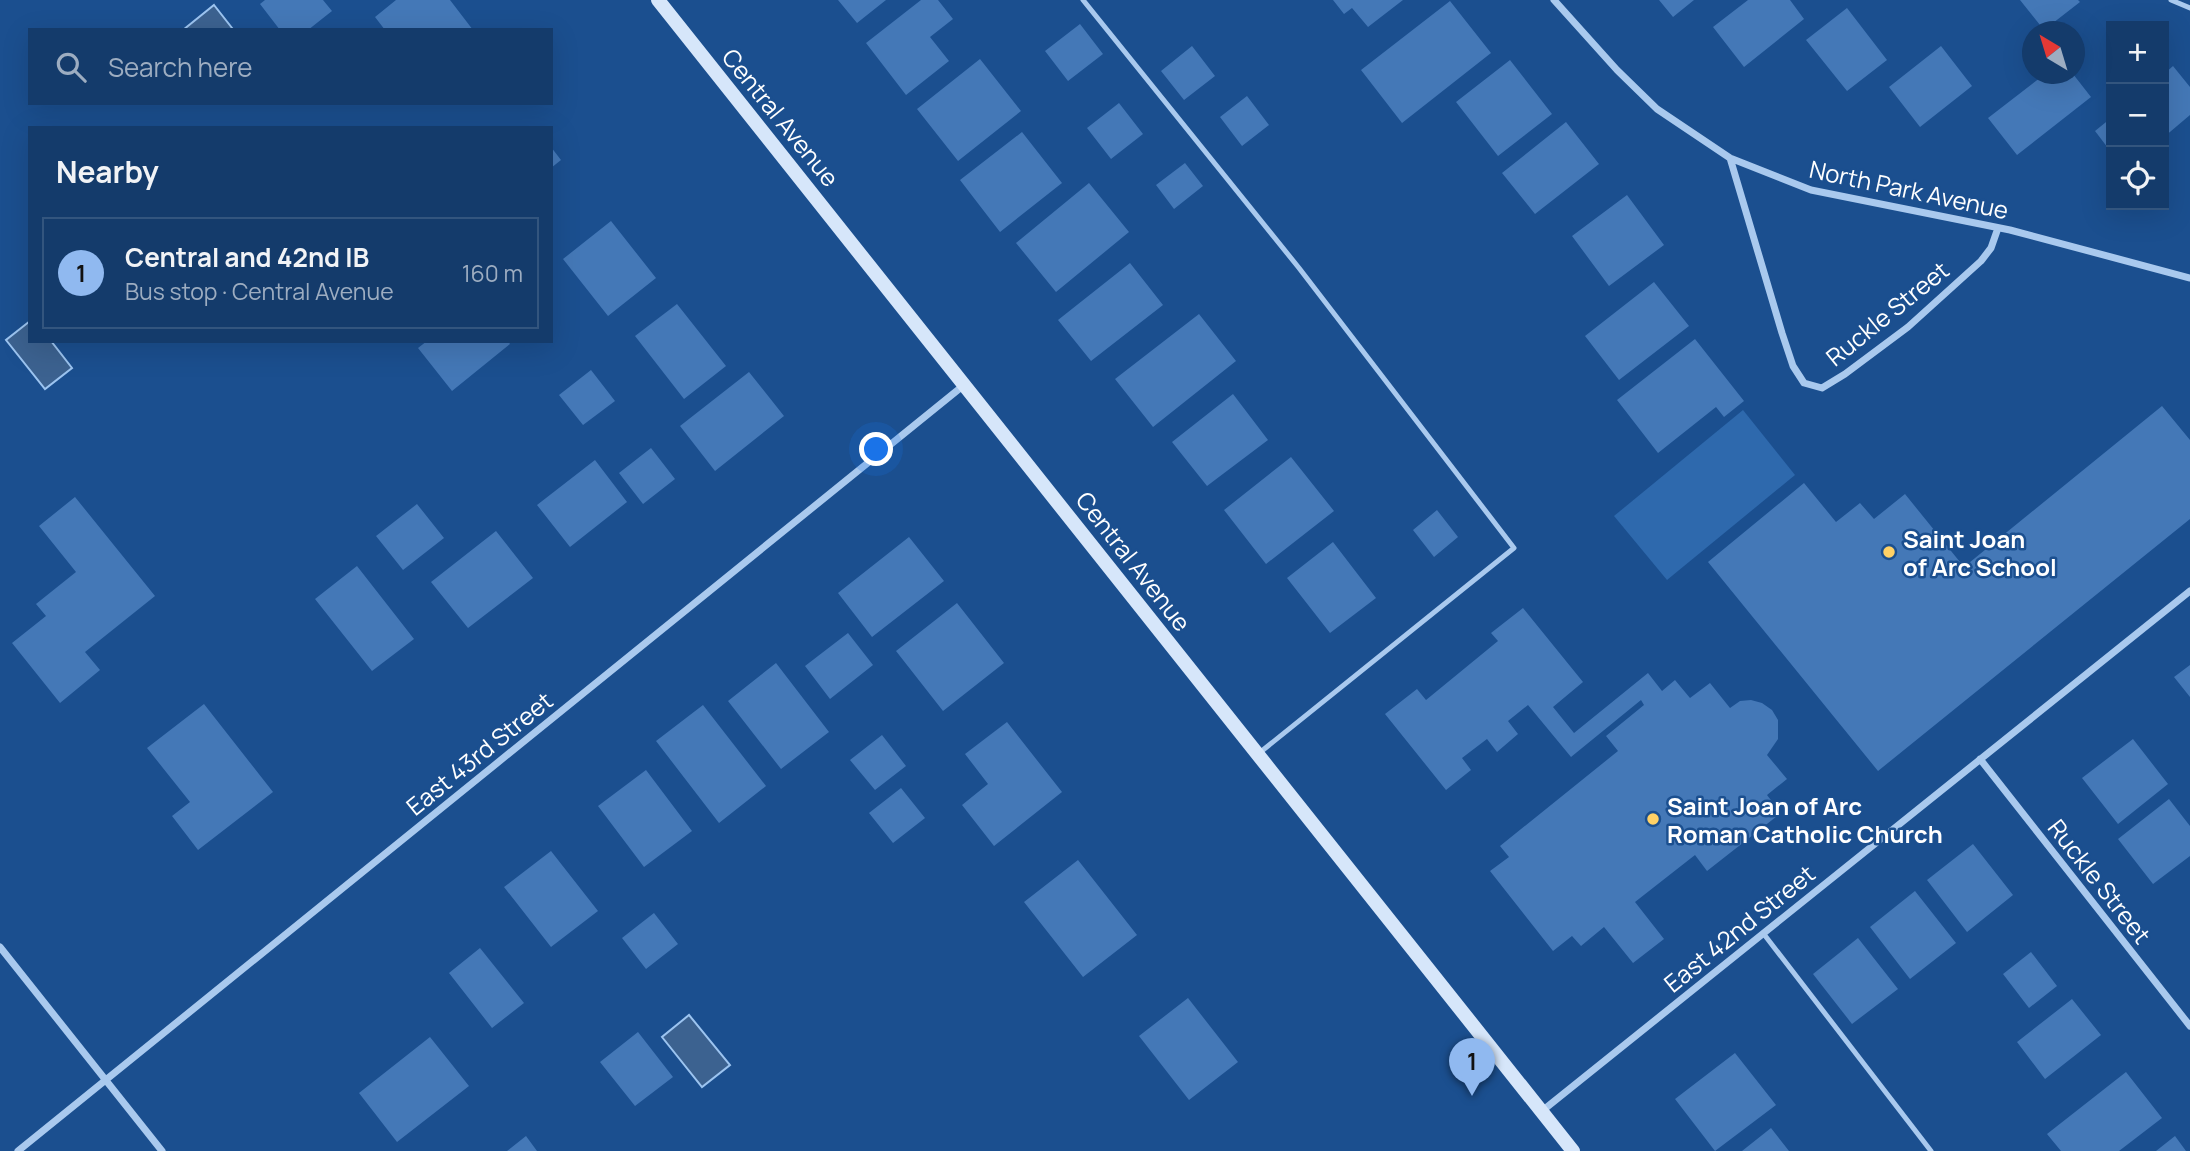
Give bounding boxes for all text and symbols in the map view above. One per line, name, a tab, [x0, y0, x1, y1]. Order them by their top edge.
north arrow	[2022, 21, 2085, 84]
map controls	[2106, 21, 2169, 210]
button: +	[2106, 21, 2169, 84]
search box	[28, 28, 553, 105]
street label: Central Avenue	[715, 41, 847, 193]
icon: search	[52, 48, 90, 86]
text: Search here	[108, 49, 253, 85]
button: −	[2106, 84, 2169, 147]
button: locate	[2106, 147, 2169, 210]
text: Nearby	[56, 151, 159, 192]
street label: North Park Avenue	[1806, 152, 2012, 226]
text: Central and 42nd IB	[125, 239, 369, 275]
street label: Ruckle Street	[1819, 253, 1955, 373]
text: 1	[76, 257, 86, 289]
text: 160 m	[462, 257, 523, 289]
text: Bus stop · Central Avenue	[125, 275, 394, 307]
your location	[859, 432, 893, 466]
street label: Central Avenue	[1069, 484, 1199, 638]
place label: Saint Joan of Arc School	[1903, 522, 2057, 583]
marker: Saint Joan of Arc School	[1881, 544, 1897, 560]
street label: East 43rd Street	[399, 684, 559, 822]
place label: Saint Joan of Arc Roman Catholic Church	[1667, 789, 1943, 850]
marker: Saint Joan of Arc Roman Catholic Church	[1645, 811, 1661, 827]
street label: Ruckle Street	[2041, 812, 2159, 950]
street label: East 42nd Street	[1657, 857, 1821, 999]
pin: 1	[1449, 1038, 1495, 1096]

